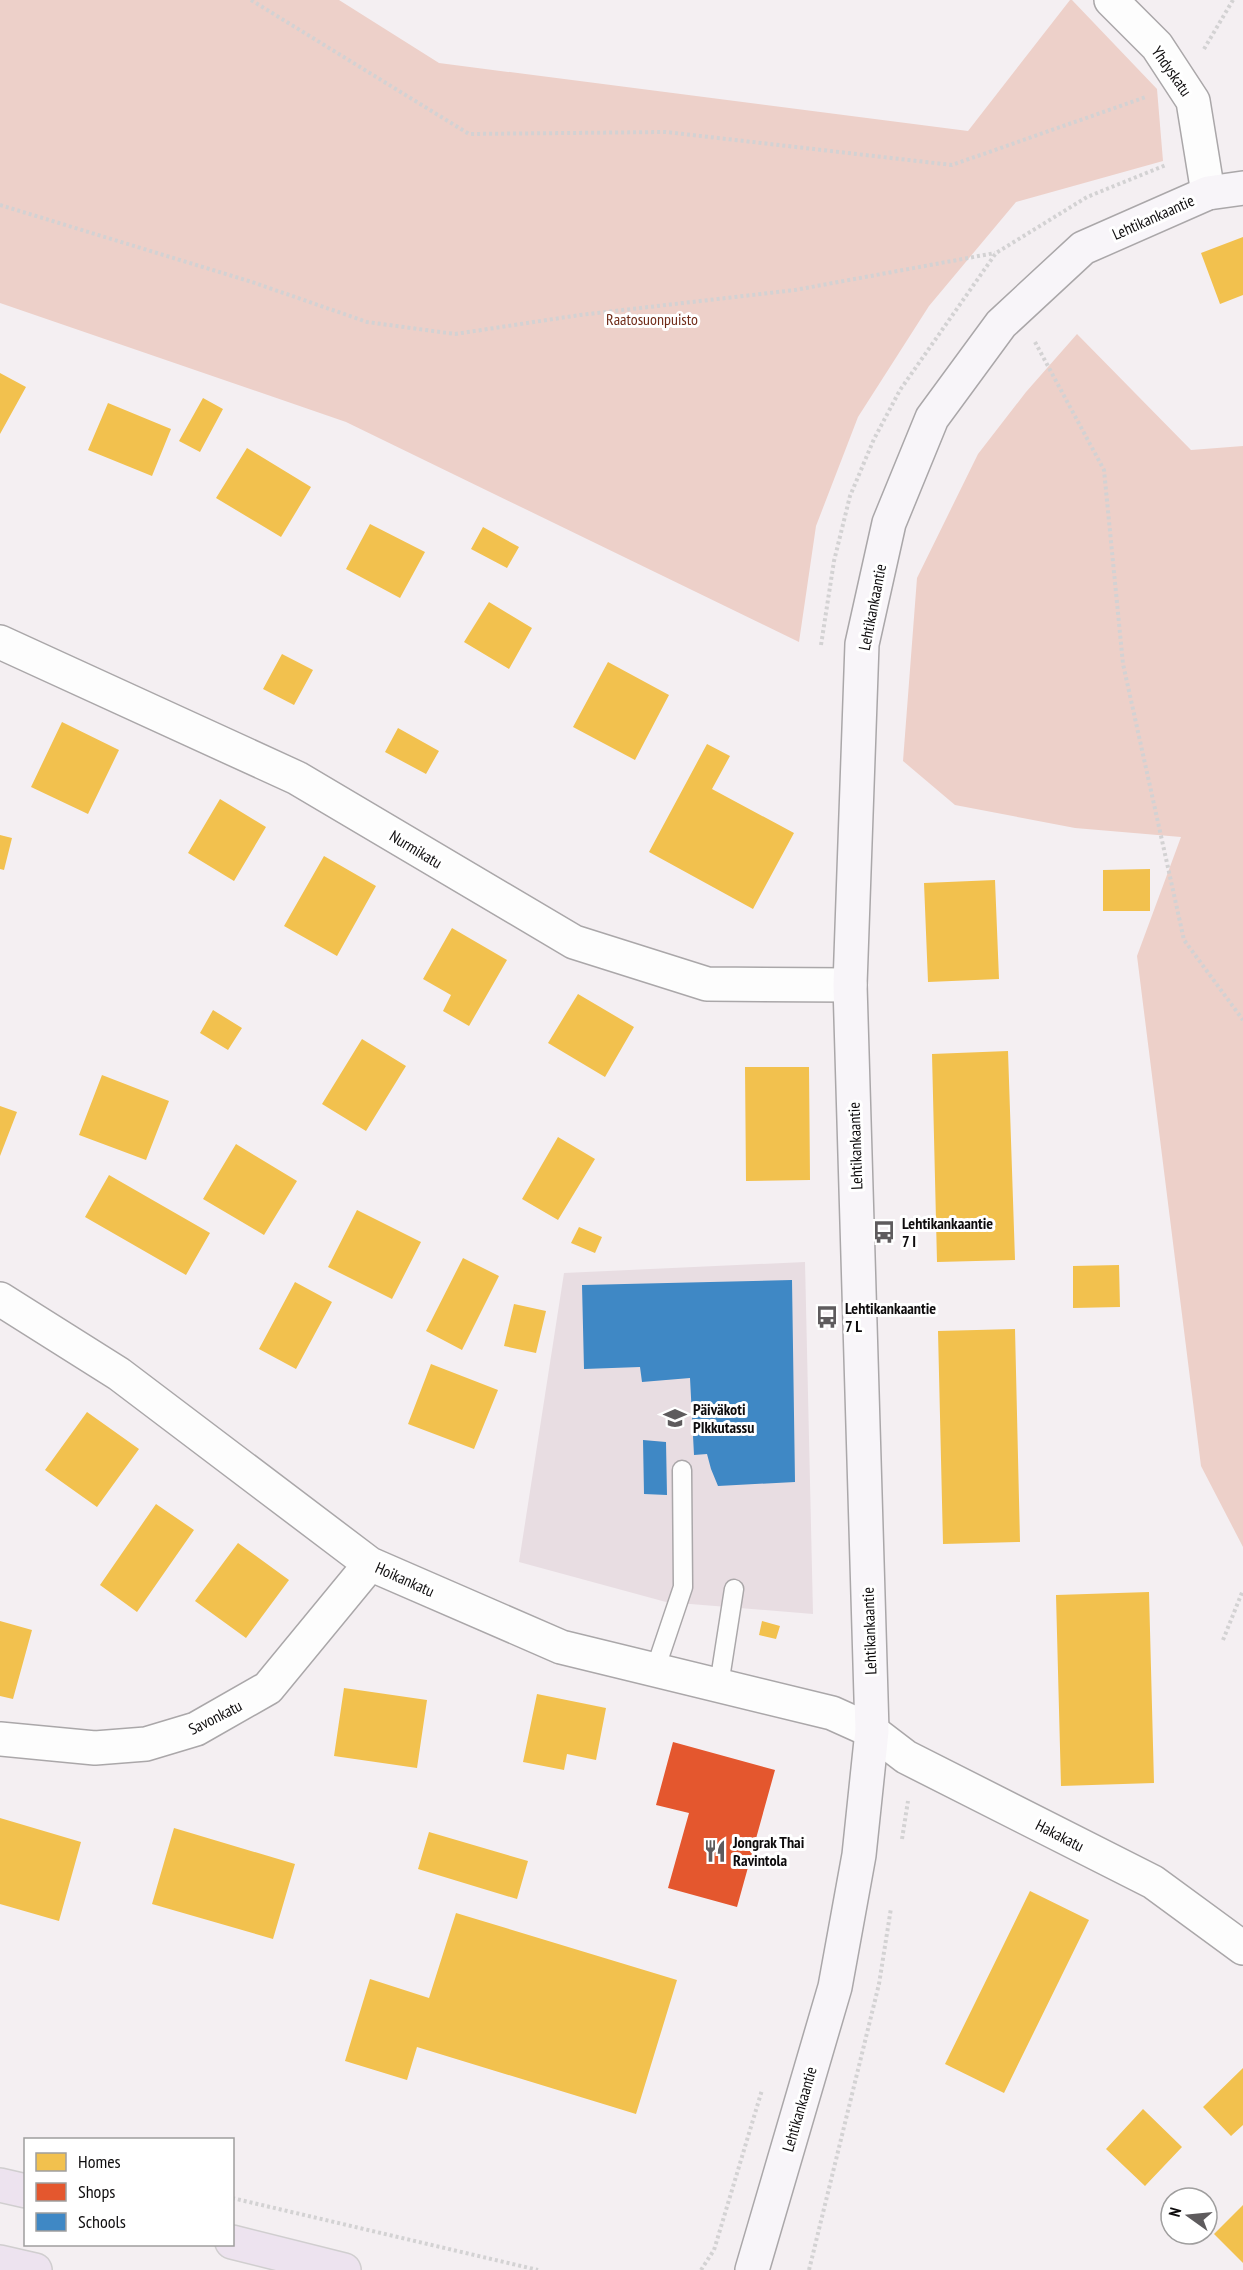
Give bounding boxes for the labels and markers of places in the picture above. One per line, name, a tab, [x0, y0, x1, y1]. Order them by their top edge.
place label: Lehtikankaantie 7 I	[902, 1213, 993, 1251]
bus stop icon: Lehtikankaantie 7 I	[871, 1219, 897, 1245]
place label: Lehtikankaantie 7 L	[845, 1298, 936, 1336]
bus stop icon: Lehtikankaantie 7 L	[814, 1304, 840, 1330]
place label: Päiväkoti PIkkutassu	[693, 1399, 754, 1437]
school or university icon: Päiväkoti PIkkutassu	[662, 1405, 688, 1431]
place label: Jongrak Thai Ravintola	[732, 1832, 805, 1870]
restaurant icon: Jongrak Thai Ravintola	[702, 1838, 728, 1864]

